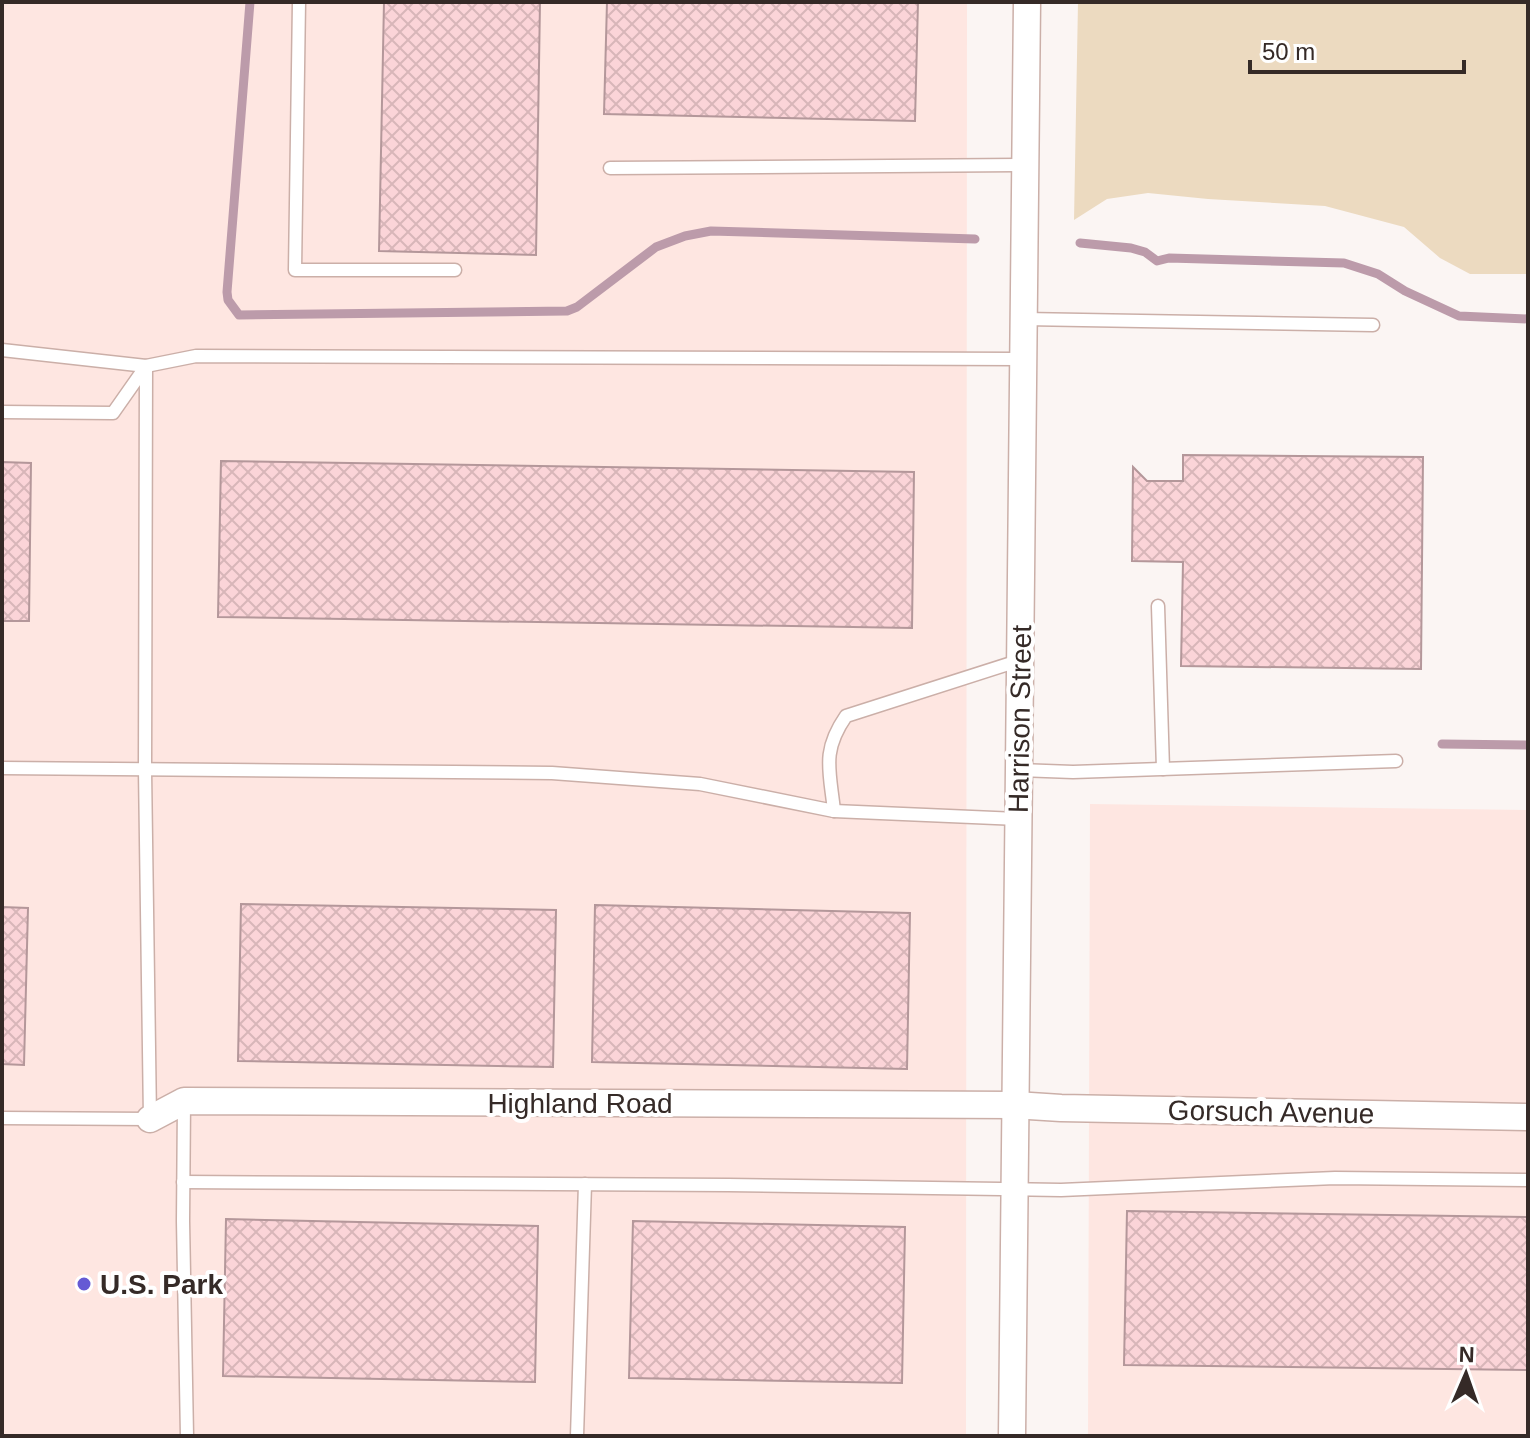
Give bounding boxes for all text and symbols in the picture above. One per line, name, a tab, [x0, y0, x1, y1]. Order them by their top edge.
scale bar	[1250, 24, 1464, 74]
text: 50 m	[1262, 38, 1315, 65]
street label: Harrison Street	[1003, 624, 1037, 813]
street label: Highland Road	[487, 1088, 673, 1119]
street label: Gorsuch Avenue	[1167, 1095, 1375, 1129]
place label: U.S. Park	[100, 1269, 223, 1300]
marker: U.S. Park	[75, 1275, 93, 1293]
north arrow	[1426, 1334, 1506, 1414]
text: N	[1458, 1342, 1475, 1367]

